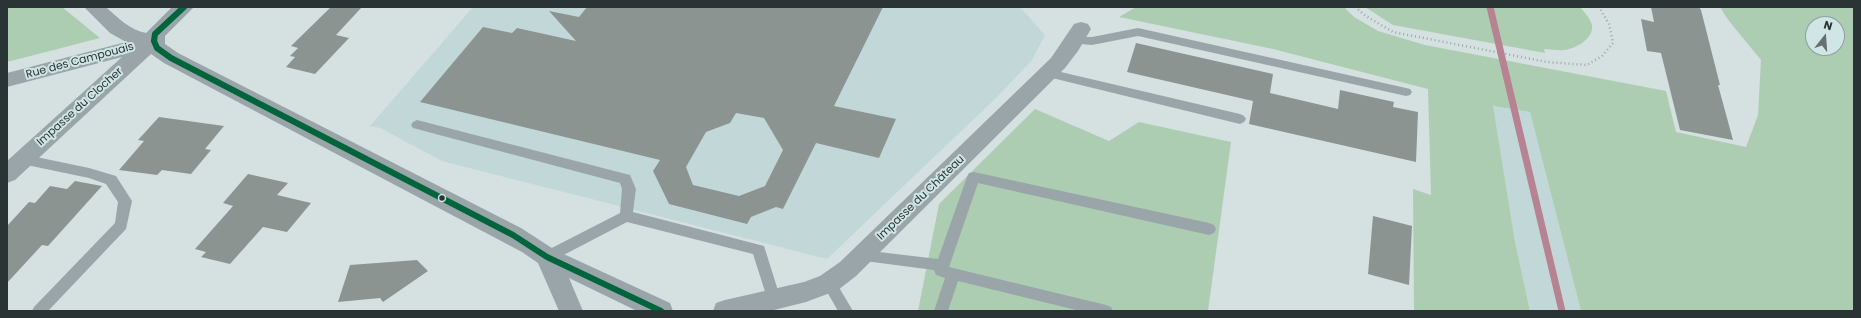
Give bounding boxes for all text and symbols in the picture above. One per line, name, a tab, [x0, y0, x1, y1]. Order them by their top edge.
north arrow	[1805, 16, 1845, 56]
text: N	[1822, 17, 1835, 34]
street label: Rue des Campouais	[25, 40, 135, 82]
street label: Impasse du Clocher	[35, 65, 125, 149]
street label: Impasse du Château	[875, 153, 967, 243]
unlabelled marker	[437, 193, 447, 203]

